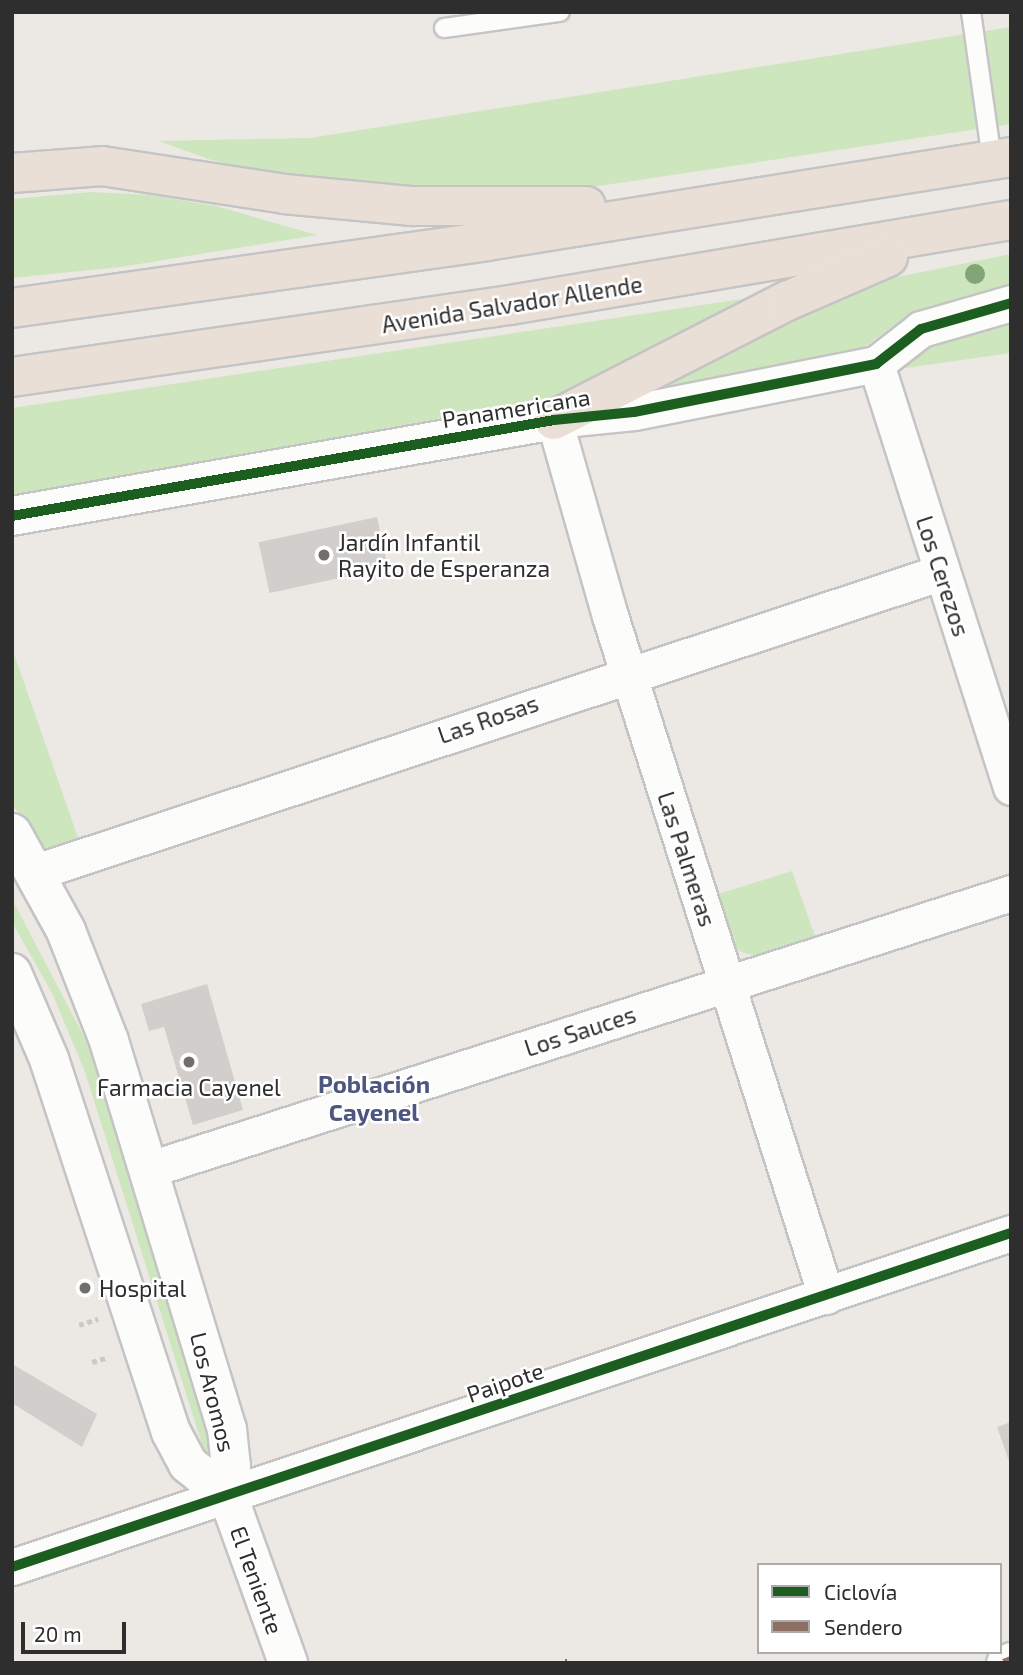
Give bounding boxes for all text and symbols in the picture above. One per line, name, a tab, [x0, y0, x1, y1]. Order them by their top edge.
street label: Avenida Salvador Allende	[379, 270, 645, 338]
street label: Panamericana	[440, 383, 592, 433]
street label: Los Cerezos	[911, 512, 975, 640]
place label: Jardín Infantil Rayito de Esperanza	[338, 528, 550, 582]
marker: Jardín Infantil Rayito de Esperanza	[316, 547, 332, 563]
street label: Las Rosas	[434, 689, 542, 749]
street label: Las Palmeras	[652, 788, 722, 930]
street label: Los Sauces	[521, 1000, 639, 1062]
marker: Farmacia Cayenel	[181, 1054, 197, 1070]
district label: Población Cayenel	[318, 1070, 430, 1126]
place label: Farmacia Cayenel	[97, 1073, 281, 1101]
place label: Hospital	[99, 1274, 186, 1302]
marker: Hospital	[77, 1280, 93, 1296]
street label: Los Aromos	[185, 1329, 241, 1455]
street label: Paipote	[463, 1356, 547, 1408]
street label: El Teniente	[225, 1522, 289, 1638]
legend	[757, 1563, 1002, 1654]
text: Ciclovía	[824, 1579, 897, 1604]
scale bar	[24, 1608, 130, 1652]
text: Sendero	[824, 1614, 903, 1639]
text: 20 m	[34, 1621, 82, 1646]

